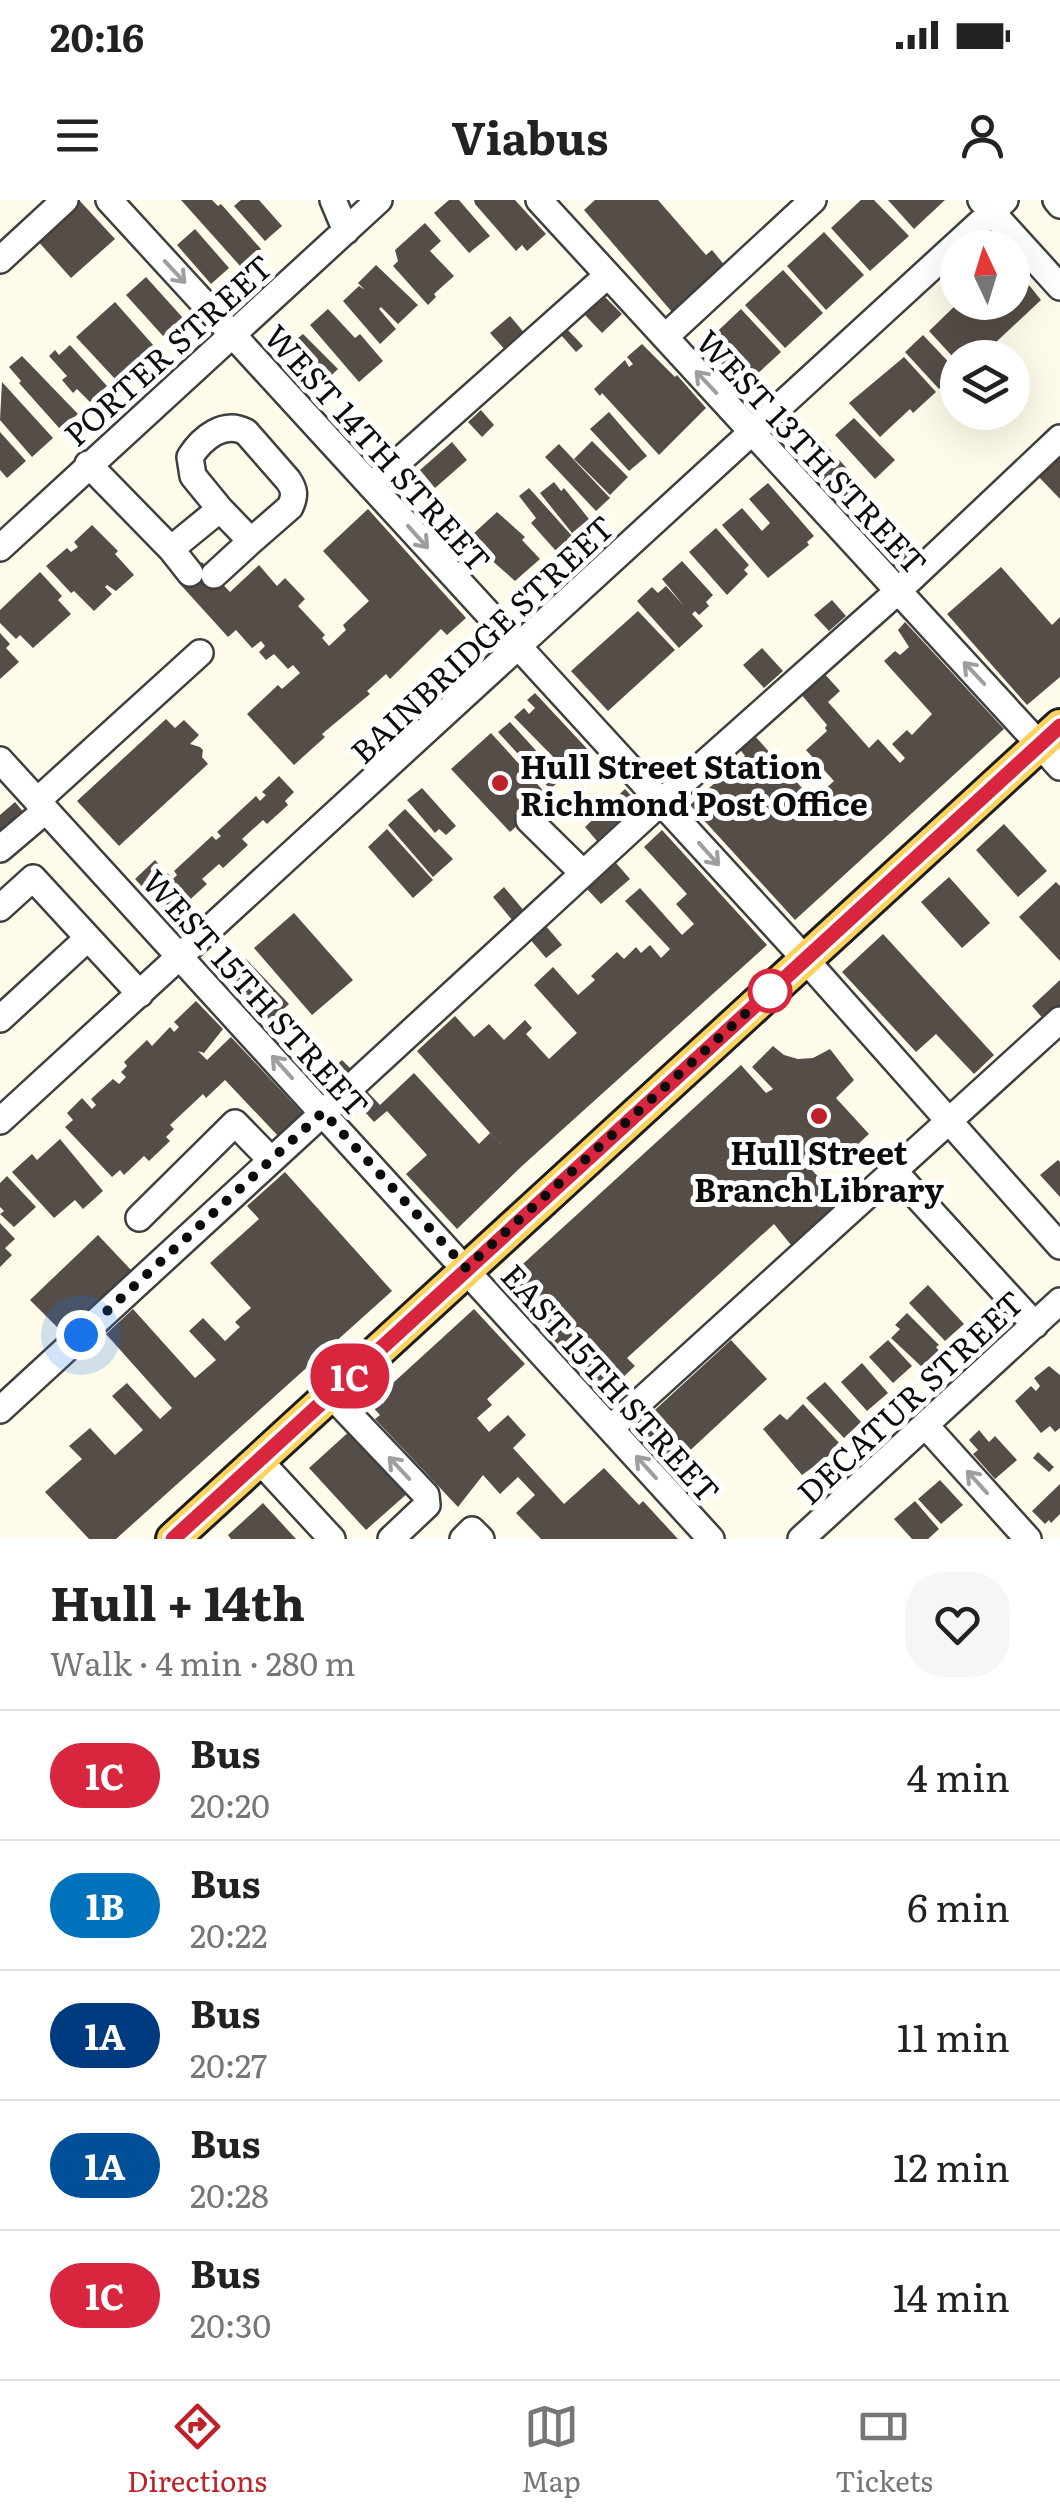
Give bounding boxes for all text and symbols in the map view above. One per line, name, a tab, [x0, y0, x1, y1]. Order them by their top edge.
text: 20:16	[50, 7, 144, 64]
text: Viabus	[452, 102, 608, 169]
icon: menu	[50, 108, 105, 163]
icon: person	[955, 108, 1010, 163]
north arrow	[940, 230, 1030, 320]
map controls	[940, 230, 1030, 430]
street label: PORTER STREET	[52, 242, 282, 456]
one-way arrow	[163, 259, 186, 284]
street label: WEST 14TH STREET	[254, 312, 504, 582]
street label: WEST 13TH STREET	[686, 318, 940, 584]
button: layers	[940, 340, 1030, 430]
one-way arrow	[695, 370, 718, 395]
street label: BAINBRIDGE STREET	[338, 503, 624, 773]
one-way arrow	[406, 524, 429, 549]
one-way arrow	[962, 661, 985, 686]
place label: Hull Street Station Richmond Post Office	[520, 741, 868, 826]
marker: Hull Street Station Richmond Post Office	[489, 772, 511, 794]
one-way arrow	[697, 841, 720, 866]
street label: WEST 15TH STREET	[133, 858, 381, 1126]
unlabelled marker	[749, 970, 791, 1012]
one-way arrow	[271, 1055, 294, 1080]
marker: Hull Street Branch Library	[808, 1105, 830, 1127]
place label: Hull Street Branch Library	[694, 1127, 944, 1212]
street label: EAST 15TH STREET	[491, 1252, 733, 1512]
street label: DECATUR STREET	[785, 1278, 1033, 1514]
your location	[56, 1310, 106, 1360]
line badge: 1C	[305, 1344, 395, 1408]
text: 1C	[330, 1350, 370, 1402]
one-way arrow	[634, 1455, 657, 1480]
one-way arrow	[388, 1456, 412, 1481]
one-way arrow	[965, 1470, 988, 1495]
text: Hull + 14th	[50, 1565, 305, 1636]
button: heart	[905, 1572, 1010, 1677]
text: Walk · 4 min · 280 m	[50, 1638, 356, 1686]
text: Bus	[190, 1723, 261, 1780]
text: 4 min	[907, 1747, 1010, 1804]
text: 1C	[85, 1749, 125, 1801]
text: 20:20	[190, 1780, 270, 1828]
text: Bus	[190, 1853, 261, 1910]
text: 6 min	[907, 1877, 1010, 1934]
text: 1B	[86, 1879, 124, 1931]
text: 20:22	[190, 1910, 268, 1958]
text: Bus	[190, 1983, 261, 2040]
text: 11 min	[897, 2007, 1010, 2064]
text: 1A	[85, 2009, 125, 2061]
text: 20:27	[190, 2040, 267, 2088]
text: Bus	[190, 2113, 261, 2170]
text: 12 min	[893, 2137, 1010, 2194]
text: 1A	[85, 2139, 125, 2191]
text: 20:28	[190, 2170, 269, 2218]
text: Bus	[190, 2243, 261, 2300]
text: 14 min	[893, 2267, 1010, 2324]
text: 1C	[85, 2269, 125, 2321]
text: 20:30	[190, 2300, 271, 2348]
tab: Directions	[127, 2399, 267, 2501]
tab: Map	[521, 2399, 581, 2501]
tab: Tickets	[835, 2399, 933, 2501]

